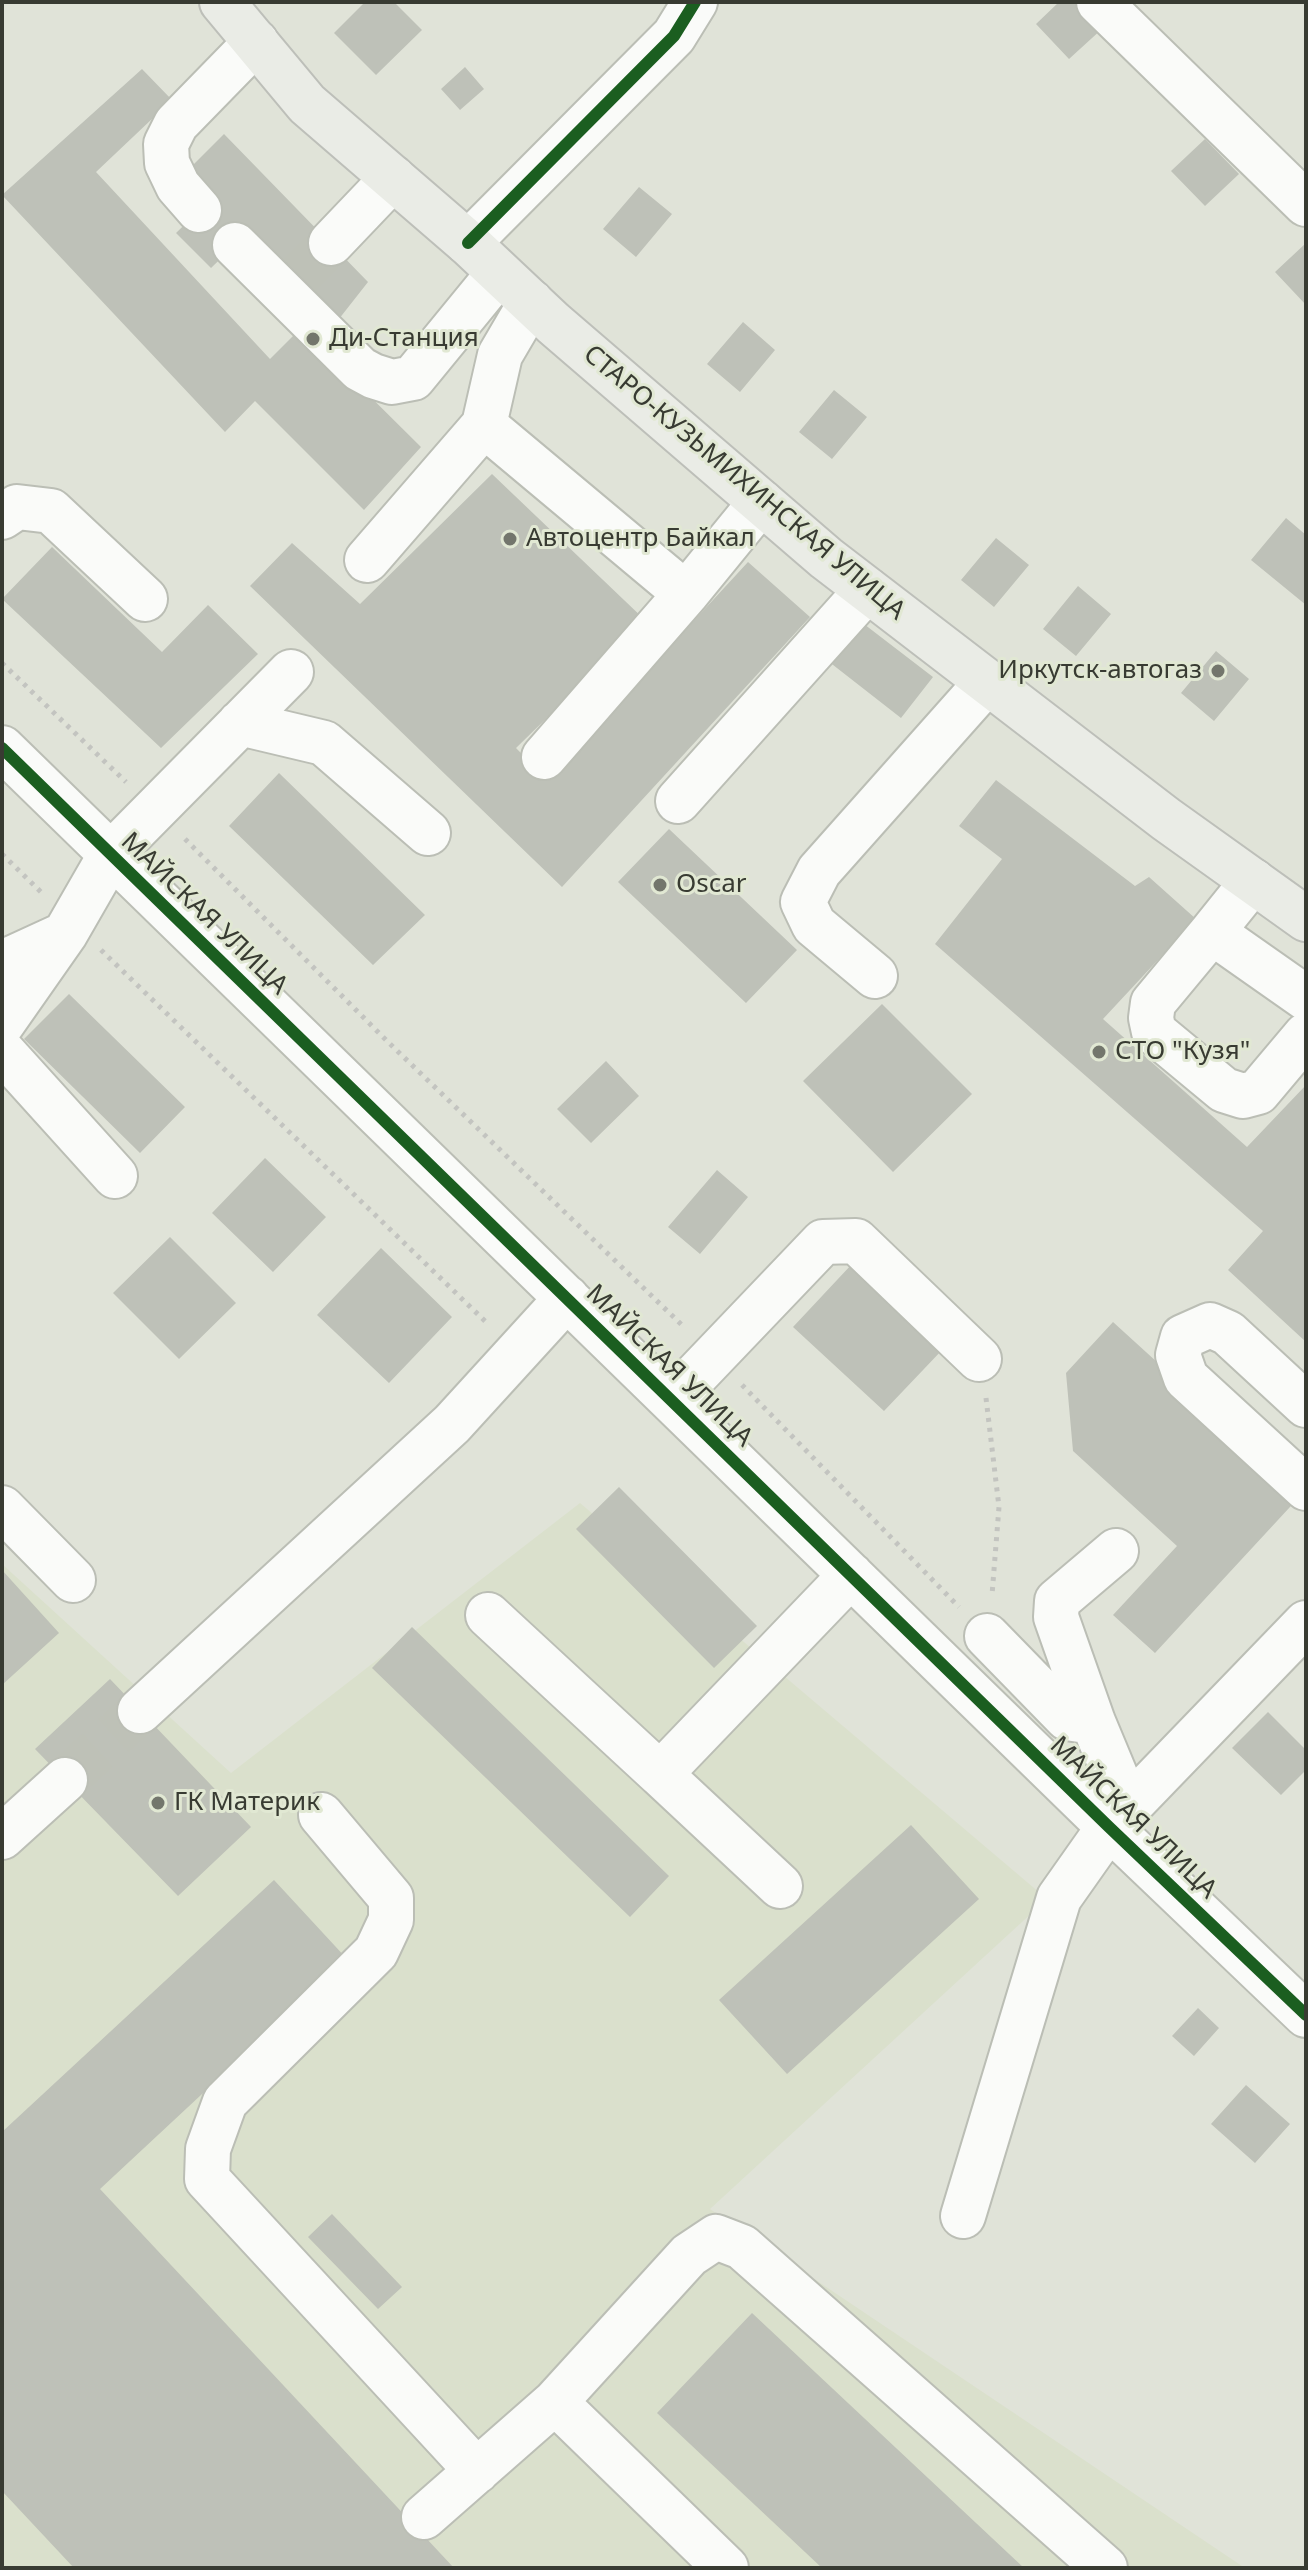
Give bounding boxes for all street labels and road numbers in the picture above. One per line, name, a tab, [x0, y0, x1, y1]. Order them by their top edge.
street label: СТАРО-КУЗЬМИХИНСКАЯ УЛИЦА	[577, 339, 911, 627]
street label: МАЙСКАЯ УЛИЦА	[114, 826, 294, 1002]
street label: МАЙСКАЯ УЛИЦА	[579, 1278, 759, 1454]
street label: МАЙСКАЯ УЛИЦА	[1043, 1730, 1223, 1906]

